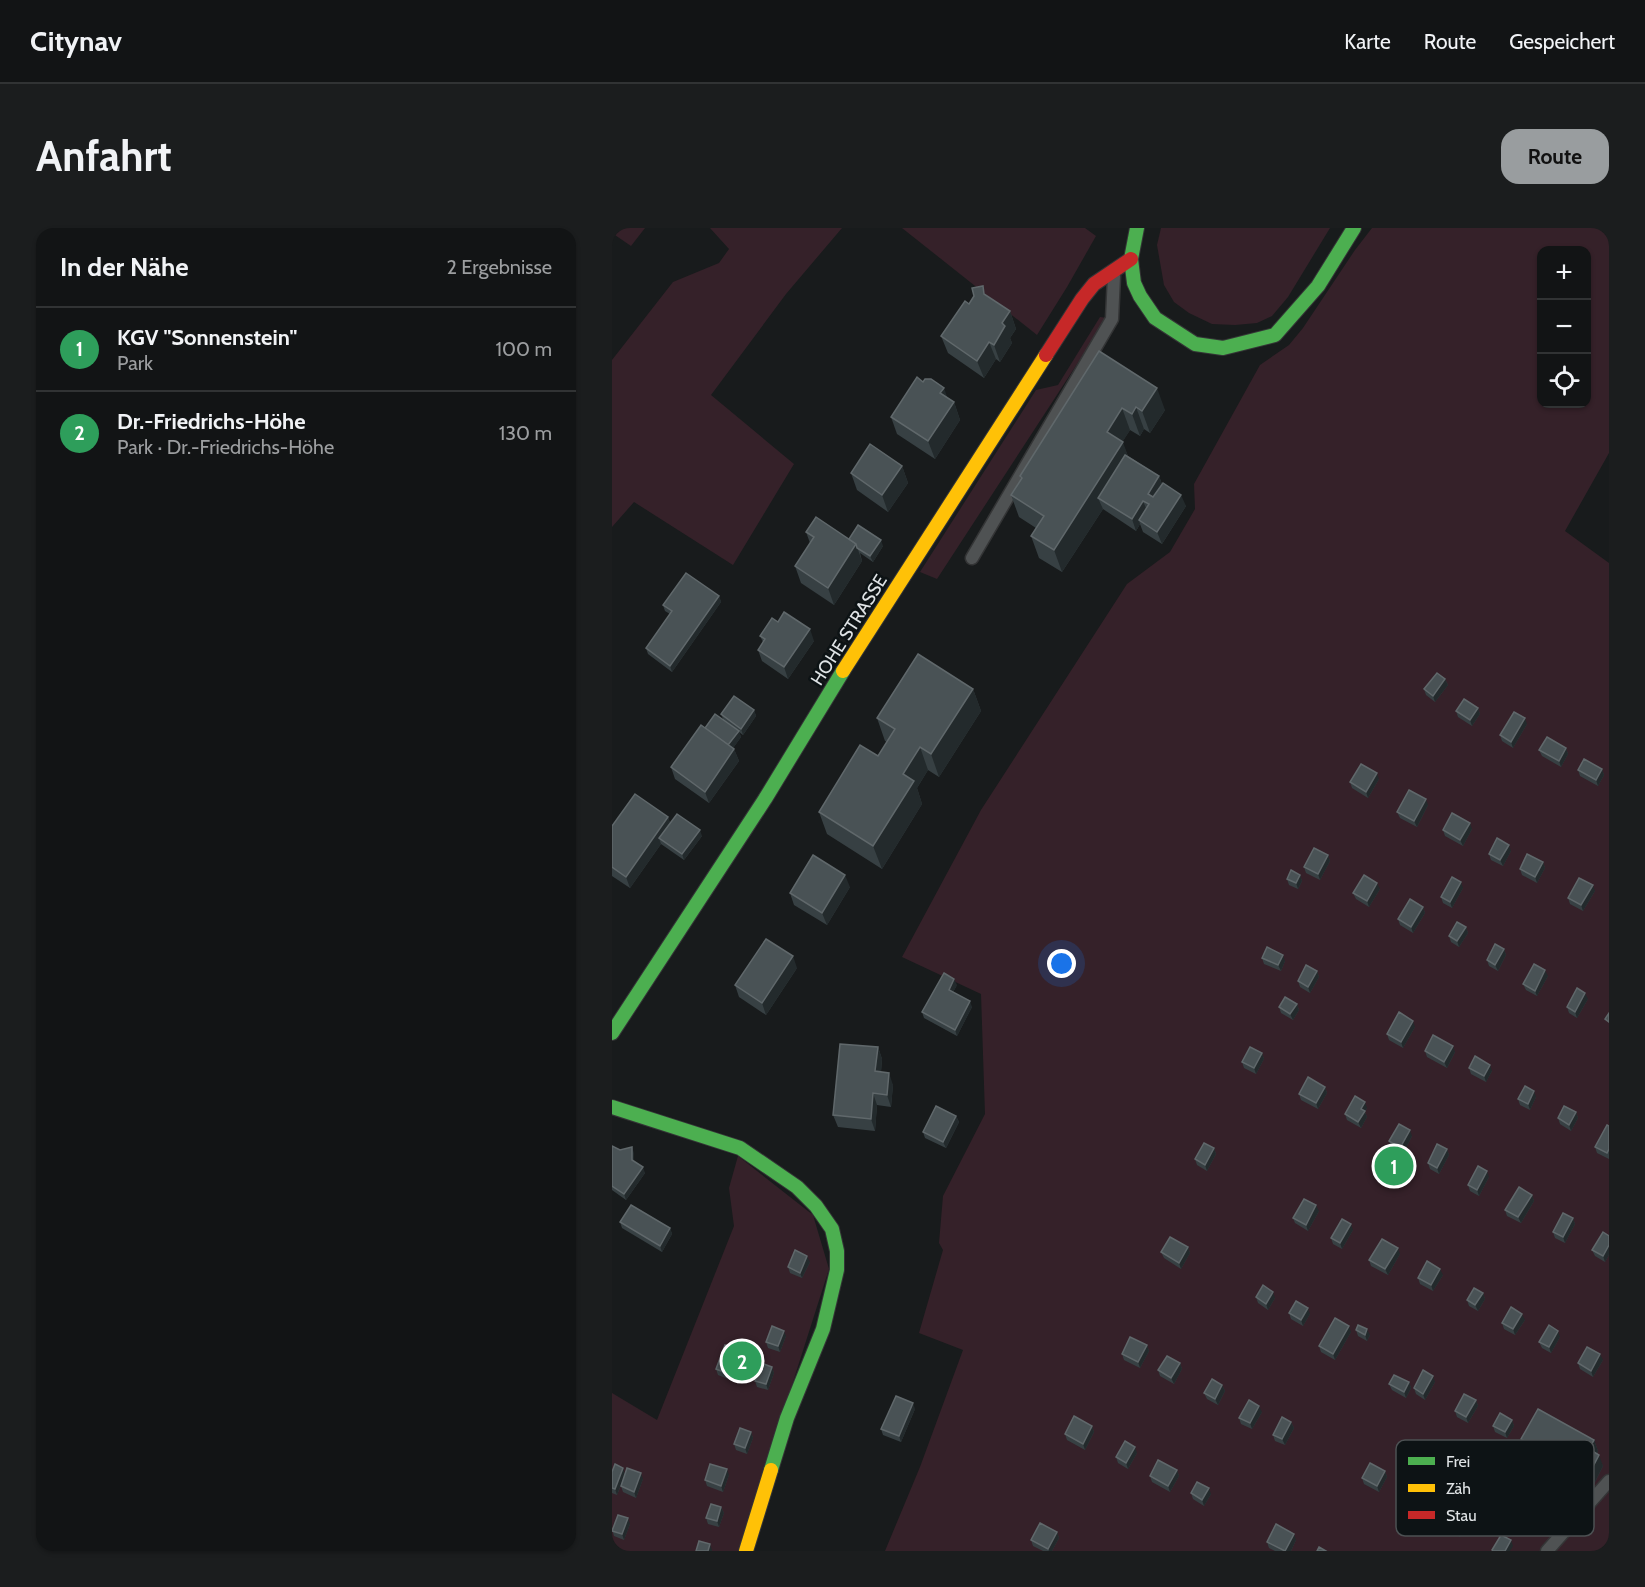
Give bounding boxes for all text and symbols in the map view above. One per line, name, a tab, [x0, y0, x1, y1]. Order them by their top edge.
text: Citynav	[30, 24, 122, 58]
text: Karte	[1344, 29, 1391, 54]
text: Route	[1424, 29, 1476, 54]
text: Gespeichert	[1509, 29, 1615, 54]
button: Route	[1501, 129, 1609, 184]
text: Anfahrt	[36, 130, 172, 182]
map controls	[1537, 246, 1591, 408]
button: +	[1537, 246, 1591, 300]
text: In der Nähe	[60, 251, 189, 283]
text: 2 Ergebnisse	[446, 255, 552, 279]
button: −	[1537, 300, 1591, 354]
text: KGV "Sonnenstein"	[117, 324, 297, 351]
text: 1	[76, 337, 83, 361]
text: 100 m	[496, 337, 552, 361]
text: Park	[117, 351, 153, 375]
button: locate	[1537, 354, 1591, 408]
text: Dr.-Friedrichs-Höhe	[117, 408, 305, 435]
text: 2	[74, 421, 85, 445]
text: 130 m	[499, 421, 552, 445]
text: Park · Dr.-Friedrichs-Höhe	[117, 435, 334, 459]
street label: HOHE STRASSE	[806, 571, 892, 689]
your location	[1047, 949, 1076, 978]
pin: 1	[1374, 1144, 1414, 1188]
pin: 2	[722, 1338, 762, 1384]
legend	[1396, 1440, 1594, 1536]
text: Frei	[1446, 1452, 1470, 1471]
text: Zäh	[1446, 1479, 1471, 1498]
text: Stau	[1446, 1506, 1477, 1525]

